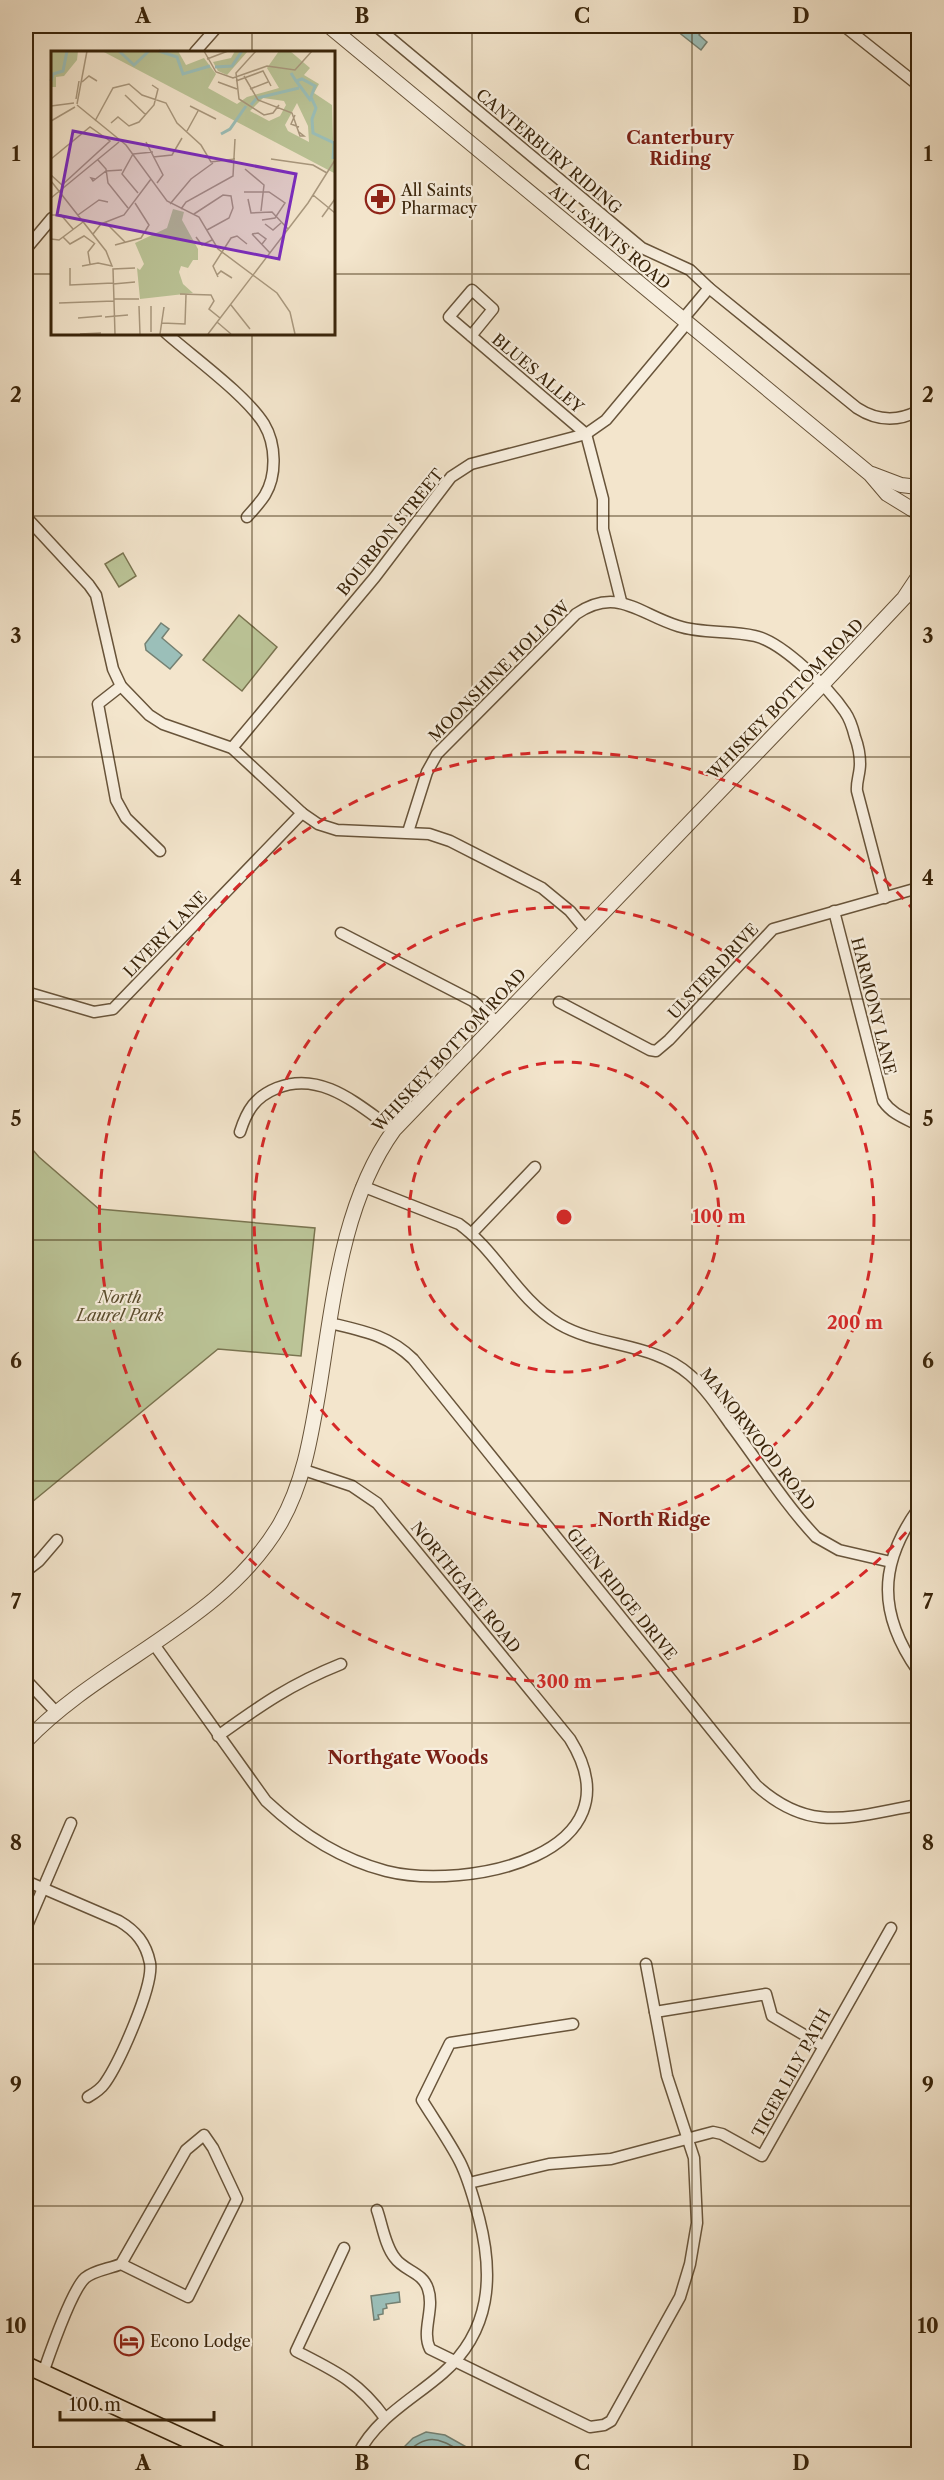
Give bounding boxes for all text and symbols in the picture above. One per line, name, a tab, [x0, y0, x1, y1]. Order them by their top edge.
text: A	[134, 4, 151, 28]
text: B	[355, 4, 370, 28]
text: C	[574, 4, 590, 28]
text: D	[792, 4, 810, 28]
inset map	[51, 51, 334, 334]
street label: CANTERBURY RIDING	[472, 84, 626, 218]
district label: Canterbury Riding	[626, 127, 735, 170]
text: 1	[12, 142, 21, 166]
text: 1	[924, 142, 933, 166]
place label: All Saints Pharmacy	[400, 180, 478, 218]
street label: ALL SAINTS ROAD	[545, 180, 675, 294]
pharmacy icon: All Saints Pharmacy	[364, 183, 396, 215]
street label: BLUES ALLEY	[488, 329, 588, 417]
text: 2	[10, 383, 22, 407]
text: 2	[922, 383, 934, 407]
street label: BOURBON STREET	[333, 464, 447, 599]
street label: MOONSHINE HOLLOW	[424, 596, 574, 746]
street label: WHISKEY BOTTOM ROAD	[702, 614, 867, 785]
text: 3	[10, 624, 22, 648]
text: 3	[922, 624, 934, 648]
text: 4	[10, 866, 22, 890]
text: 4	[922, 866, 934, 890]
street label: LIVERY LANE	[119, 887, 211, 981]
street label: ULSTER DRIVE	[663, 919, 763, 1023]
street label: HARMONY LANE	[847, 935, 901, 1077]
street label: WHISKEY BOTTOM ROAD	[367, 964, 530, 1137]
text: 5	[10, 1107, 22, 1131]
text: 5	[922, 1107, 934, 1131]
text: 100 m	[692, 1206, 746, 1228]
centre of rings	[554, 1207, 574, 1227]
park label: North Laurel Park	[74, 1287, 164, 1325]
text: 200 m	[827, 1312, 883, 1334]
text: 6	[10, 1349, 22, 1373]
text: 6	[922, 1349, 934, 1373]
street label: MANORWOOD ROAD	[696, 1364, 820, 1514]
district label: North Ridge	[598, 1509, 711, 1531]
street label: NORTHGATE ROAD	[407, 1517, 525, 1657]
street label: GLEN RIDGE DRIVE	[563, 1524, 681, 1664]
text: 7	[11, 1590, 22, 1614]
text: 7	[923, 1590, 934, 1614]
text: 300 m	[536, 1671, 592, 1693]
district label: Northgate Woods	[328, 1747, 488, 1769]
text: 8	[10, 1831, 22, 1855]
text: 8	[922, 1831, 934, 1855]
street label: TIGER LILY PATH	[747, 2005, 835, 2141]
text: 9	[10, 2073, 22, 2097]
text: 9	[922, 2073, 934, 2097]
text: 10	[5, 2314, 27, 2338]
text: 10	[917, 2314, 939, 2338]
hotel icon: Econo Lodge	[113, 2325, 145, 2357]
place label: Econo Lodge	[150, 2331, 251, 2351]
scale bar	[60, 2384, 214, 2422]
text: 100 m	[69, 2394, 121, 2416]
text: A	[134, 2451, 151, 2475]
text: B	[355, 2451, 370, 2475]
text: C	[574, 2451, 590, 2475]
text: D	[792, 2451, 810, 2475]

